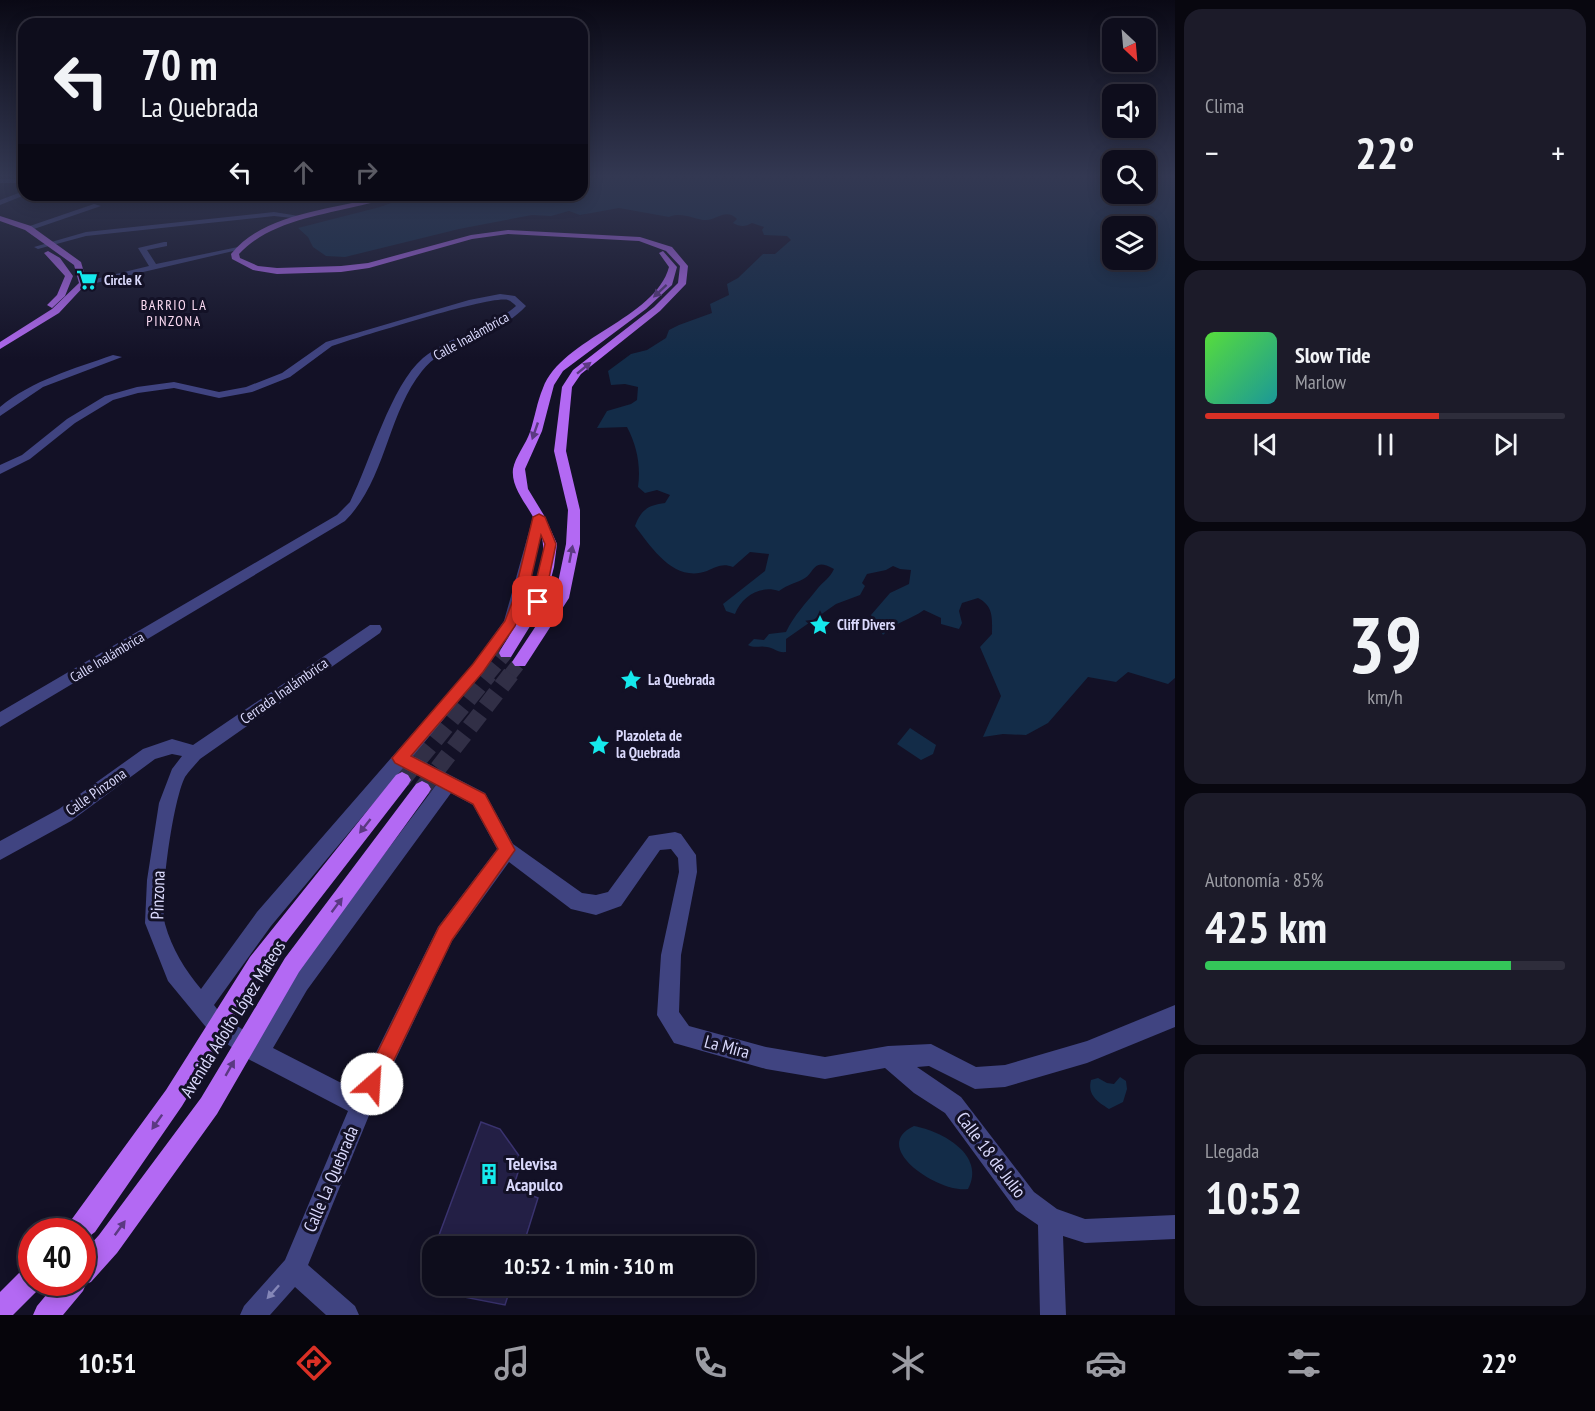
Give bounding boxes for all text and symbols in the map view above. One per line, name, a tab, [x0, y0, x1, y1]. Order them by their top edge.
north arrow	[1102, 18, 1156, 72]
map controls	[1102, 18, 1156, 270]
text: 70 m	[141, 37, 218, 92]
icon: left	[42, 42, 120, 120]
button: sound	[1102, 84, 1156, 138]
text: La Quebrada	[141, 90, 258, 124]
text: Clima	[1205, 93, 1244, 119]
text: 22°	[1355, 123, 1415, 181]
text: −	[1205, 131, 1219, 174]
text: +	[1551, 131, 1565, 174]
button: search	[1102, 150, 1156, 204]
icon: left	[224, 156, 257, 189]
icon: ahead	[287, 156, 320, 189]
icon: right	[350, 156, 383, 189]
button: layers	[1102, 216, 1156, 270]
supermarket icon: Circle K	[75, 268, 99, 292]
place label: Circle K	[104, 271, 143, 289]
one-way arrow	[653, 284, 668, 297]
district label: BARRIO LA PINZONA	[141, 296, 207, 330]
street label: Calle Inalámbrica	[430, 308, 512, 364]
text: Slow Tide	[1295, 341, 1371, 369]
one-way arrow	[576, 362, 592, 375]
text: Marlow	[1295, 369, 1346, 395]
one-way arrow	[529, 423, 539, 441]
icon: previous	[1249, 428, 1282, 461]
icon: pause	[1369, 428, 1402, 461]
icon: next	[1489, 428, 1522, 461]
one-way arrow	[567, 544, 576, 563]
pin	[512, 576, 563, 627]
icon: arrive	[521, 585, 554, 618]
text: 39	[1348, 594, 1422, 695]
place icon: Cliff Divers	[808, 613, 832, 637]
place label: Cliff Divers	[837, 615, 895, 634]
street label: Calle Inalámbrica	[67, 628, 147, 686]
street label: Cerrada Inalámbrica	[236, 653, 331, 728]
place icon: La Quebrada	[619, 668, 643, 692]
place label: La Quebrada	[648, 670, 715, 689]
text: km/h	[1367, 684, 1403, 710]
place label: Plazoleta de la Quebrada	[616, 726, 682, 762]
place icon: Plazoleta de la Quebrada	[587, 733, 611, 757]
street label: Calle Pinzona	[62, 764, 130, 819]
one-way arrow	[359, 818, 372, 834]
text: Autonomía · 85%	[1205, 867, 1323, 893]
street label: Pinzona	[145, 870, 170, 920]
one-way arrow	[330, 897, 342, 912]
text: 425 km	[1205, 897, 1327, 955]
street label: Avenida Adolfo López Mateos	[175, 936, 290, 1102]
street label: La Mira	[702, 1029, 752, 1064]
position arrow	[340, 1052, 404, 1116]
one-way arrow	[225, 1059, 235, 1076]
street label: Calle 18 de Julio	[952, 1107, 1031, 1203]
one-way arrow	[151, 1114, 163, 1130]
street label: Calle La Quebrada	[298, 1122, 363, 1235]
text: Llegada	[1205, 1138, 1259, 1164]
place label: Televisa Acapulco	[505, 1152, 563, 1196]
building icon: Televisa Acapulco	[477, 1162, 501, 1186]
text: 10:52	[1205, 1168, 1302, 1226]
speed limit sign: 40	[18, 1218, 96, 1296]
one-way arrow	[114, 1221, 126, 1237]
text: 10:52 · 1 min · 310 m	[503, 1252, 674, 1280]
one-way arrow	[267, 1284, 280, 1299]
icon: directions	[293, 1342, 335, 1384]
icon: music	[491, 1342, 533, 1384]
icon: phone	[689, 1342, 731, 1384]
icon: climate	[887, 1342, 929, 1384]
icon: car	[1085, 1342, 1127, 1384]
icon: filters	[1283, 1342, 1325, 1384]
text: 10:51	[78, 1346, 136, 1380]
text: 22°	[1481, 1346, 1517, 1380]

